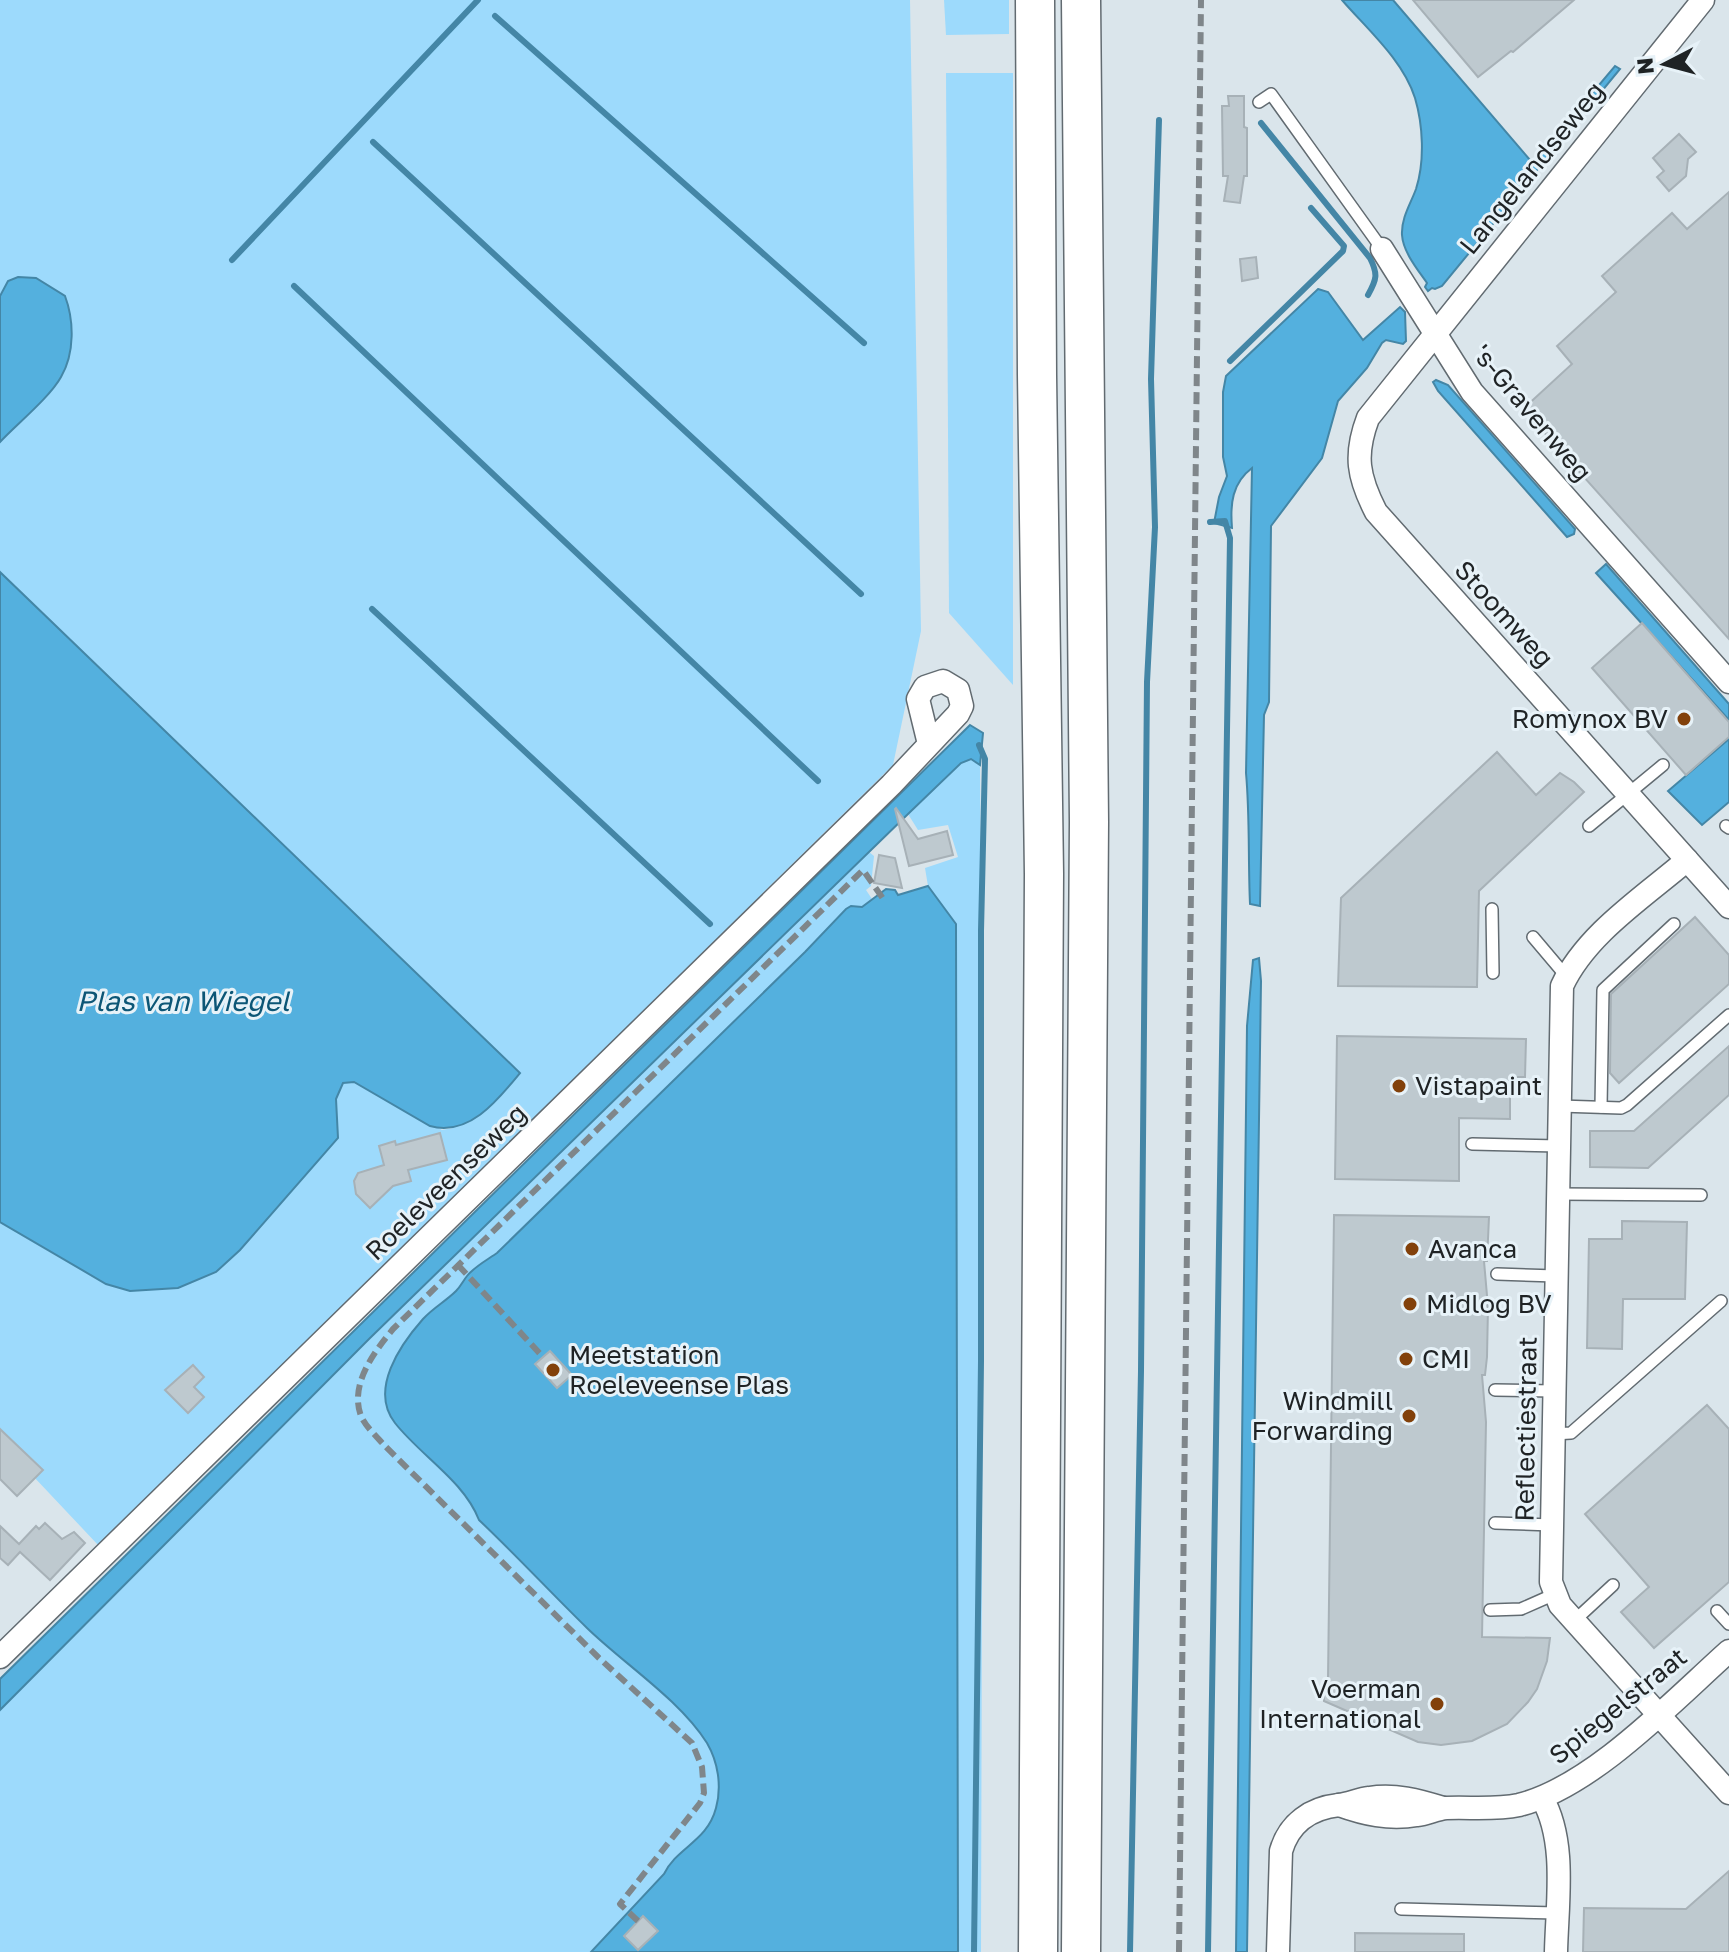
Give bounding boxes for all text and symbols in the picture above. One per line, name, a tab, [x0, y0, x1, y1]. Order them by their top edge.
north arrow	[1625, 24, 1705, 104]
text: N	[1630, 56, 1659, 76]
street label: Langelandseweg	[1453, 75, 1610, 260]
street label: 's-Gravenweg	[1466, 338, 1598, 487]
street label: Stoomweg	[1449, 554, 1560, 673]
place label: Romynox BV	[1512, 703, 1668, 734]
marker: Romynox BV	[1675, 710, 1693, 728]
water label: Plas van Wiegel	[77, 984, 290, 1017]
place label: Vistapaint	[1415, 1070, 1542, 1101]
marker: Vistapaint	[1390, 1077, 1408, 1095]
street label: Roeleveenseweg	[359, 1097, 532, 1266]
place label: Avanca	[1428, 1233, 1517, 1264]
marker: Avanca	[1403, 1240, 1421, 1258]
place label: Midlog BV	[1426, 1288, 1552, 1319]
marker: Midlog BV	[1401, 1295, 1419, 1313]
street label: Reflectiestraat	[1508, 1336, 1543, 1522]
place label: Meetstation Roeleveense Plas	[569, 1339, 789, 1400]
place label: CMI	[1422, 1343, 1470, 1374]
marker: CMI	[1397, 1350, 1415, 1368]
marker: Meetstation Roeleveense Plas	[544, 1361, 562, 1379]
place label: Windmill Forwarding	[1251, 1385, 1393, 1446]
marker: Windmill Forwarding	[1400, 1407, 1418, 1425]
street label: Spiegelstraat	[1543, 1641, 1693, 1770]
place label: Voerman International	[1259, 1673, 1421, 1734]
marker: Voerman International	[1428, 1695, 1446, 1713]

